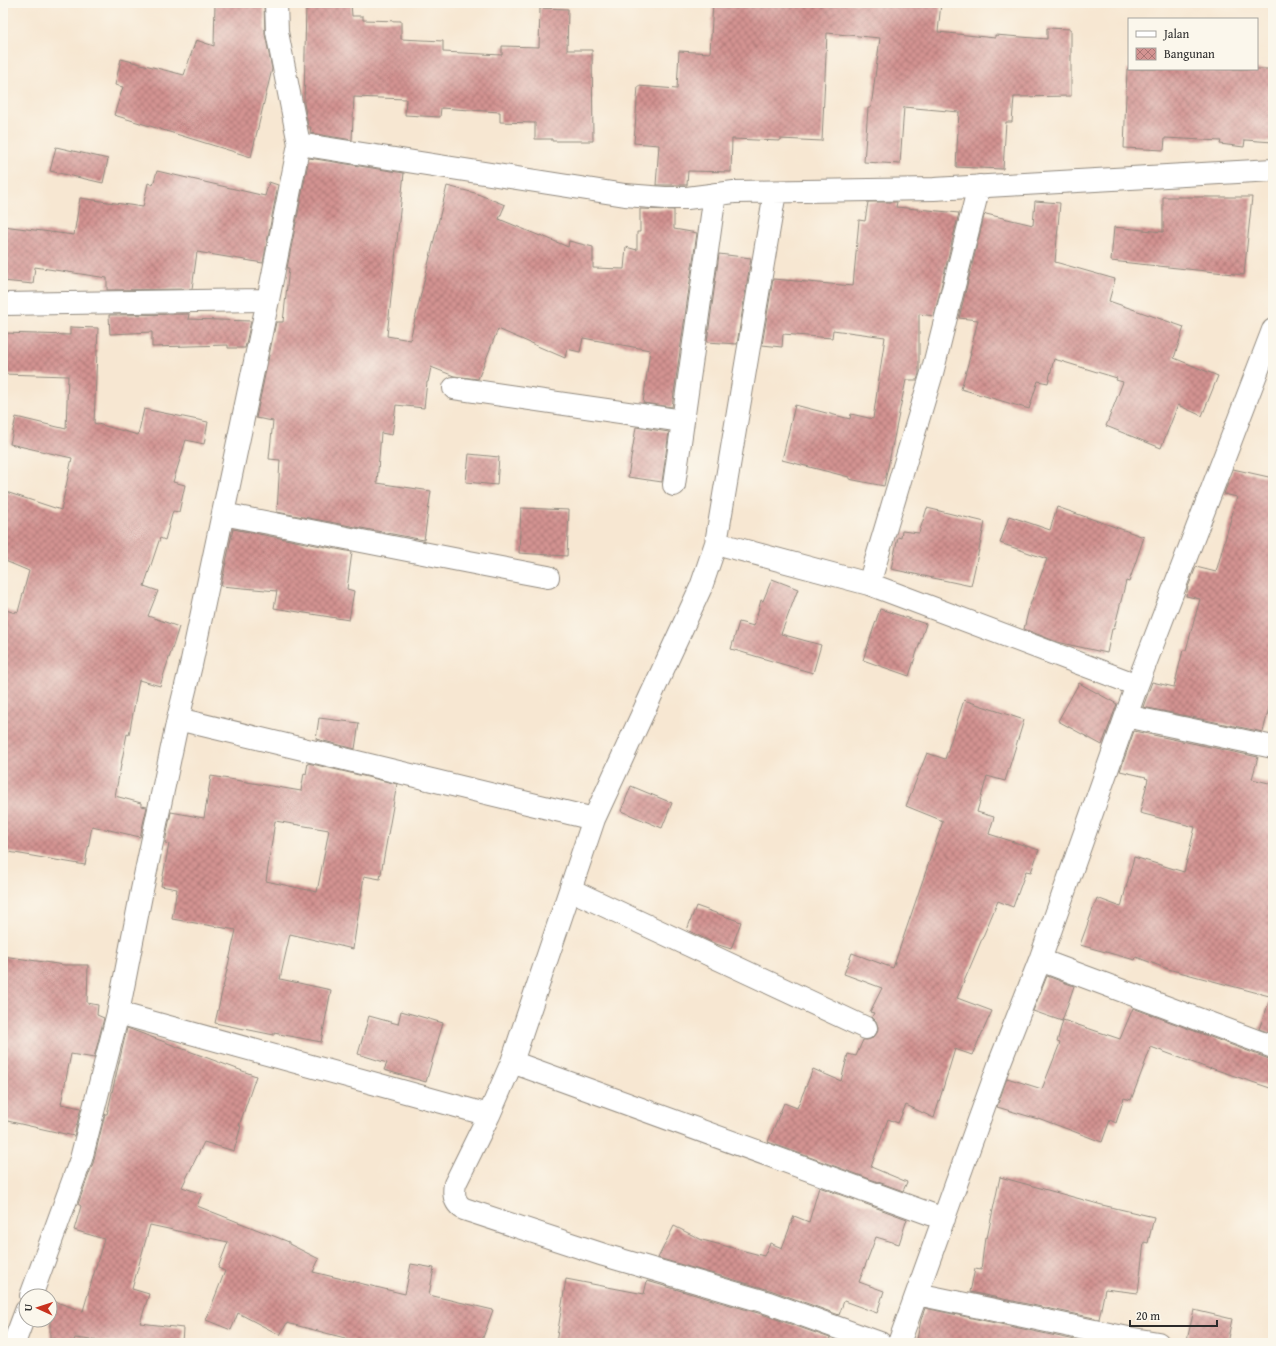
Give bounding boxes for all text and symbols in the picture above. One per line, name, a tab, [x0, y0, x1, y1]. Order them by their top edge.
legend	[1128, 18, 1258, 70]
text: Jalan	[1162, 25, 1189, 42]
text: Bangunan	[1164, 45, 1215, 62]
north arrow	[18, 1288, 58, 1328]
scale bar	[1130, 1302, 1217, 1328]
text: U	[20, 1303, 36, 1312]
text: 20 m	[1136, 1307, 1160, 1324]

